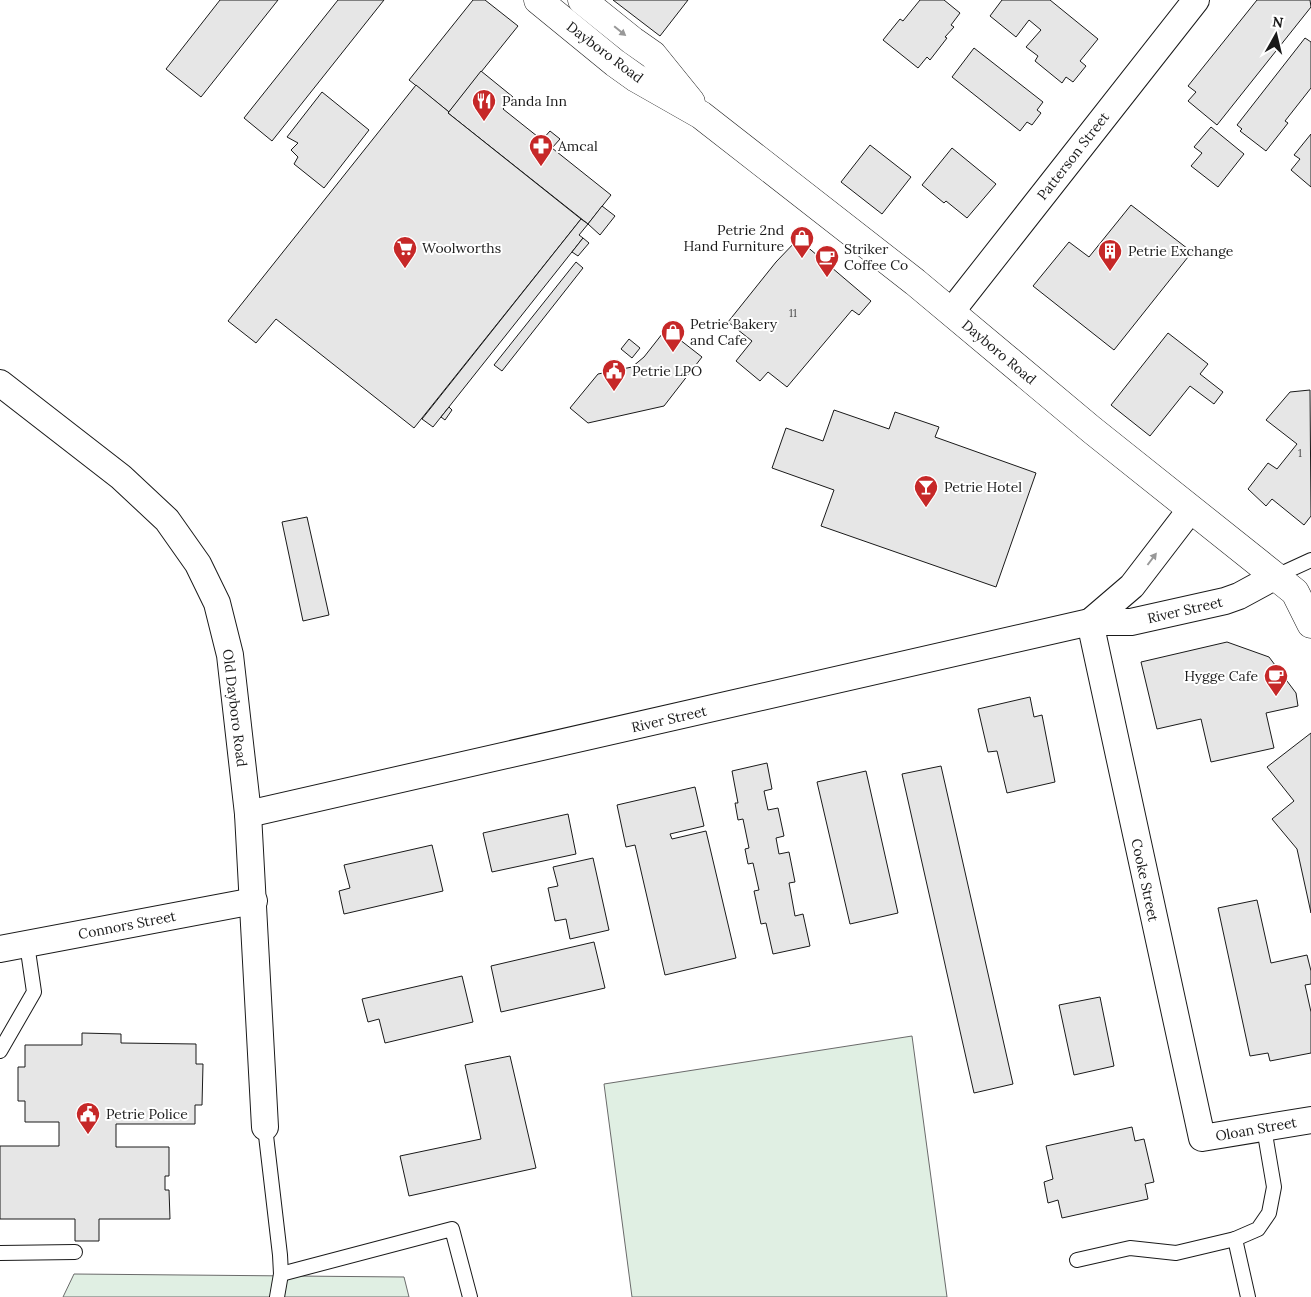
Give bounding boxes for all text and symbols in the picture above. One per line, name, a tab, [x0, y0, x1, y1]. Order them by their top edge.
north arrow	[1251, 10, 1301, 60]
text: N	[1271, 12, 1285, 32]
street label: Dayboro Road	[563, 17, 647, 87]
one-way arrow	[613, 25, 626, 36]
restaurant icon: Panda Inn	[471, 88, 497, 122]
place label: Panda Inn	[502, 92, 567, 110]
street label: Patterson Street	[1033, 108, 1113, 204]
pharmacy icon: Amcal	[528, 133, 554, 167]
place label: Amcal	[557, 137, 598, 155]
place label: Petrie 2nd Hand Furniture	[683, 221, 784, 255]
shop icon: Petrie 2nd Hand Furniture	[789, 225, 815, 259]
supermarket icon: Woolworths	[392, 235, 418, 269]
building icon: Petrie Exchange	[1097, 238, 1123, 272]
place label: Woolworths	[422, 239, 501, 257]
place label: Striker Coffee Co	[844, 240, 908, 274]
place label: Petrie Exchange	[1128, 242, 1234, 260]
cafe icon: Striker Coffee Co	[814, 244, 840, 278]
house number: 11	[789, 306, 797, 320]
place label: Petrie Bakery and Cafe	[690, 315, 778, 349]
street label: Dayboro Road	[958, 316, 1040, 388]
shop icon: Petrie Bakery and Cafe	[660, 319, 686, 353]
public building icon: Petrie LPO	[601, 358, 627, 392]
place label: Petrie LPO	[632, 362, 702, 380]
house number: 1	[1298, 446, 1302, 460]
bar icon: Petrie Hotel	[913, 474, 939, 508]
place label: Petrie Hotel	[944, 478, 1022, 496]
one-way arrow	[1147, 553, 1158, 566]
street label: River Street	[1146, 592, 1225, 627]
street label: Old Dayboro Road	[219, 648, 251, 768]
cafe icon: Hygge Cafe	[1263, 663, 1289, 697]
place label: Hygge Cafe	[1184, 667, 1258, 685]
street label: River Street	[630, 701, 709, 736]
street label: Cooke Street	[1127, 837, 1163, 924]
street label: Connors Street	[77, 907, 178, 943]
public building icon: Petrie Police	[75, 1101, 101, 1135]
place label: Petrie Police	[106, 1105, 188, 1123]
street label: Oloan Street	[1214, 1113, 1299, 1145]

